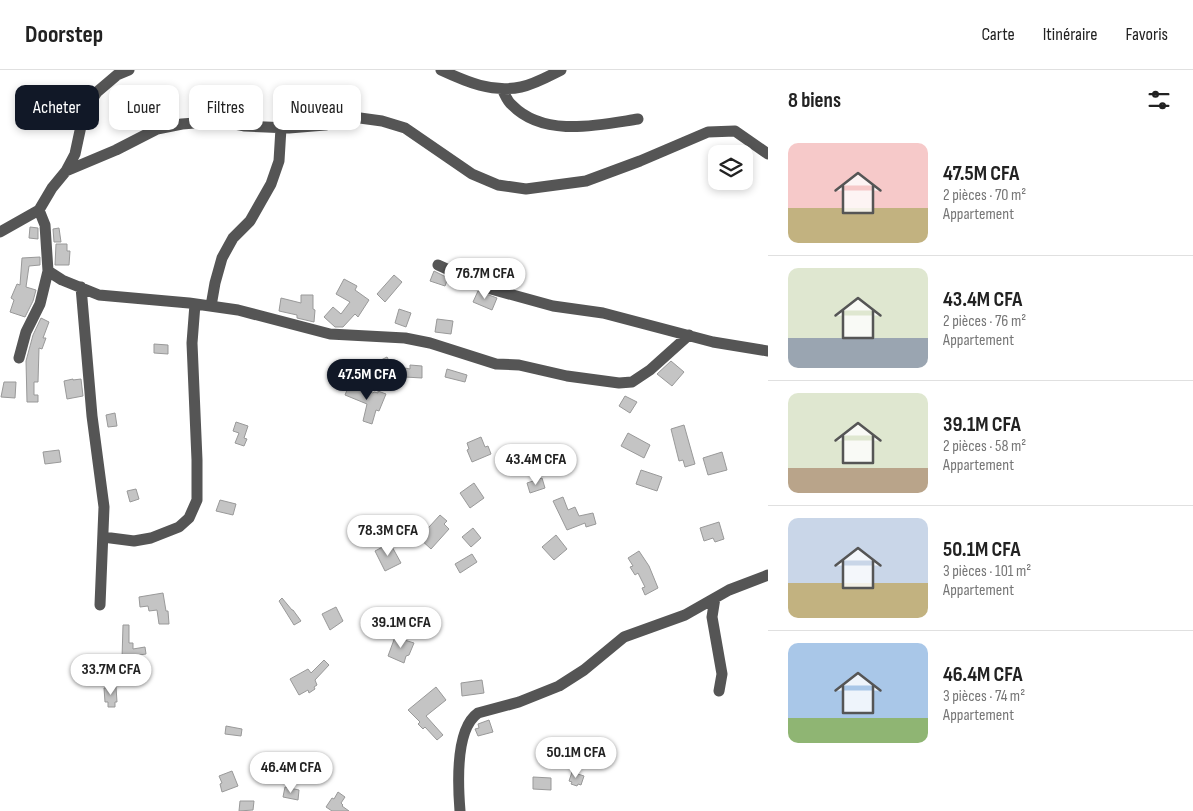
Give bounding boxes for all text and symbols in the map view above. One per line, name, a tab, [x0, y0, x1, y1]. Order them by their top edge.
text: Doorstep	[25, 20, 103, 49]
text: Carte	[981, 24, 1015, 45]
text: Itinéraire	[1043, 24, 1097, 45]
text: Favoris	[1125, 24, 1168, 45]
chip: Acheter	[15, 85, 99, 130]
chip: Louer	[109, 85, 179, 130]
chip: Filtres	[189, 85, 263, 130]
chip: Nouveau	[273, 85, 361, 130]
icon: filters	[1145, 86, 1173, 114]
text: 8 biens	[788, 88, 841, 113]
map controls	[708, 145, 753, 190]
button: layers	[708, 145, 753, 190]
text: 47.5M CFA	[943, 161, 1019, 186]
icon: home	[828, 163, 888, 223]
text: 2 pièces · 70 m²	[943, 186, 1026, 205]
text: Appartement	[943, 205, 1014, 224]
pin: 76.7M CFA	[428, 258, 542, 300]
text: 76.7M CFA	[456, 264, 514, 283]
text: 43.4M CFA	[943, 287, 1022, 312]
icon: home	[828, 288, 888, 348]
text: 2 pièces · 76 m²	[943, 312, 1026, 331]
text: Appartement	[943, 331, 1014, 350]
pin: 47.5M CFA	[310, 358, 424, 401]
text: 47.5M CFA	[338, 365, 396, 384]
text: 39.1M CFA	[943, 412, 1021, 437]
icon: home	[828, 413, 888, 473]
text: 2 pièces · 58 m²	[943, 437, 1026, 456]
pin: 43.4M CFA	[479, 444, 593, 486]
text: 43.4M CFA	[506, 450, 566, 469]
text: Appartement	[943, 456, 1014, 475]
pin: 78.3M CFA	[331, 514, 445, 557]
text: 78.3M CFA	[358, 521, 418, 540]
text: 50.1M CFA	[943, 537, 1020, 562]
icon: home	[828, 538, 888, 598]
text: 3 pièces · 101 m²	[943, 562, 1031, 581]
text: Appartement	[943, 581, 1014, 600]
pin: 39.1M CFA	[344, 606, 458, 649]
text: 39.1M CFA	[371, 613, 431, 632]
pin: 33.7M CFA	[54, 654, 168, 696]
text: 33.7M CFA	[81, 660, 141, 679]
text: 46.4M CFA	[943, 662, 1023, 687]
icon: home	[828, 663, 888, 723]
text: 3 pièces · 74 m²	[943, 687, 1025, 706]
text: Appartement	[943, 706, 1014, 725]
pin: 50.1M CFA	[519, 736, 633, 779]
text: 50.1M CFA	[547, 743, 606, 762]
pin: 46.4M CFA	[234, 752, 348, 794]
text: 46.4M CFA	[261, 758, 321, 777]

